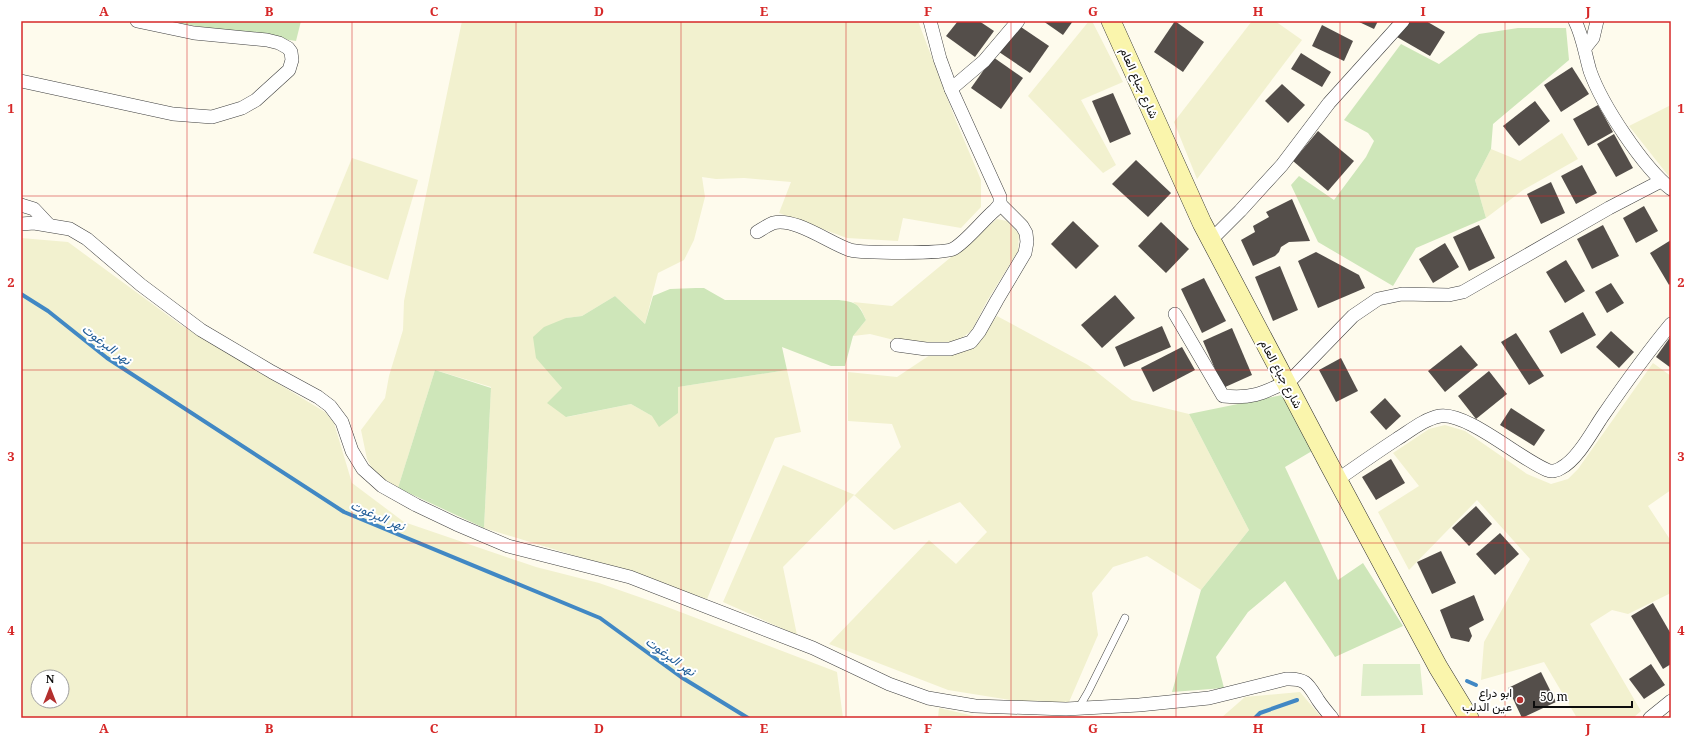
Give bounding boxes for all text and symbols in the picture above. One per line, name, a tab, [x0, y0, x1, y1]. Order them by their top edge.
text: A	[99, 2, 109, 20]
text: B	[265, 2, 274, 20]
text: C	[430, 2, 439, 20]
text: D	[594, 2, 604, 20]
text: E	[760, 2, 769, 20]
text: F	[924, 2, 932, 20]
text: G	[1088, 2, 1098, 20]
text: H	[1253, 2, 1264, 20]
text: I	[1420, 2, 1426, 20]
text: J	[1584, 2, 1591, 20]
street label: شارع جباع العام	[1115, 45, 1163, 121]
text: 1	[7, 99, 15, 117]
text: 1	[1677, 99, 1685, 117]
text: 2	[7, 273, 15, 291]
text: 2	[1677, 273, 1685, 291]
water label: نهر البرغوت	[79, 319, 137, 369]
street label: شارع جباع العام	[1255, 336, 1307, 412]
text: 3	[7, 447, 15, 465]
text: 3	[1677, 447, 1685, 465]
water label: نهر البرغوت	[348, 495, 409, 535]
text: 4	[7, 621, 15, 639]
text: 4	[1677, 621, 1685, 639]
water label: نهر البرغوت	[642, 632, 701, 681]
north arrow	[30, 669, 70, 709]
text: N	[46, 671, 55, 686]
scale bar	[1534, 683, 1632, 709]
place label: ابو دراع عين الدلب	[1462, 684, 1512, 715]
text: 50 m	[1540, 688, 1568, 705]
marker: ابو دراع عين الدلب	[1515, 695, 1525, 705]
text: A	[99, 719, 109, 737]
text: B	[265, 719, 274, 737]
text: C	[430, 719, 439, 737]
text: D	[594, 719, 604, 737]
text: E	[760, 719, 769, 737]
text: F	[924, 719, 932, 737]
text: G	[1088, 719, 1098, 737]
text: H	[1253, 719, 1264, 737]
text: I	[1420, 719, 1426, 737]
text: J	[1584, 719, 1591, 737]

